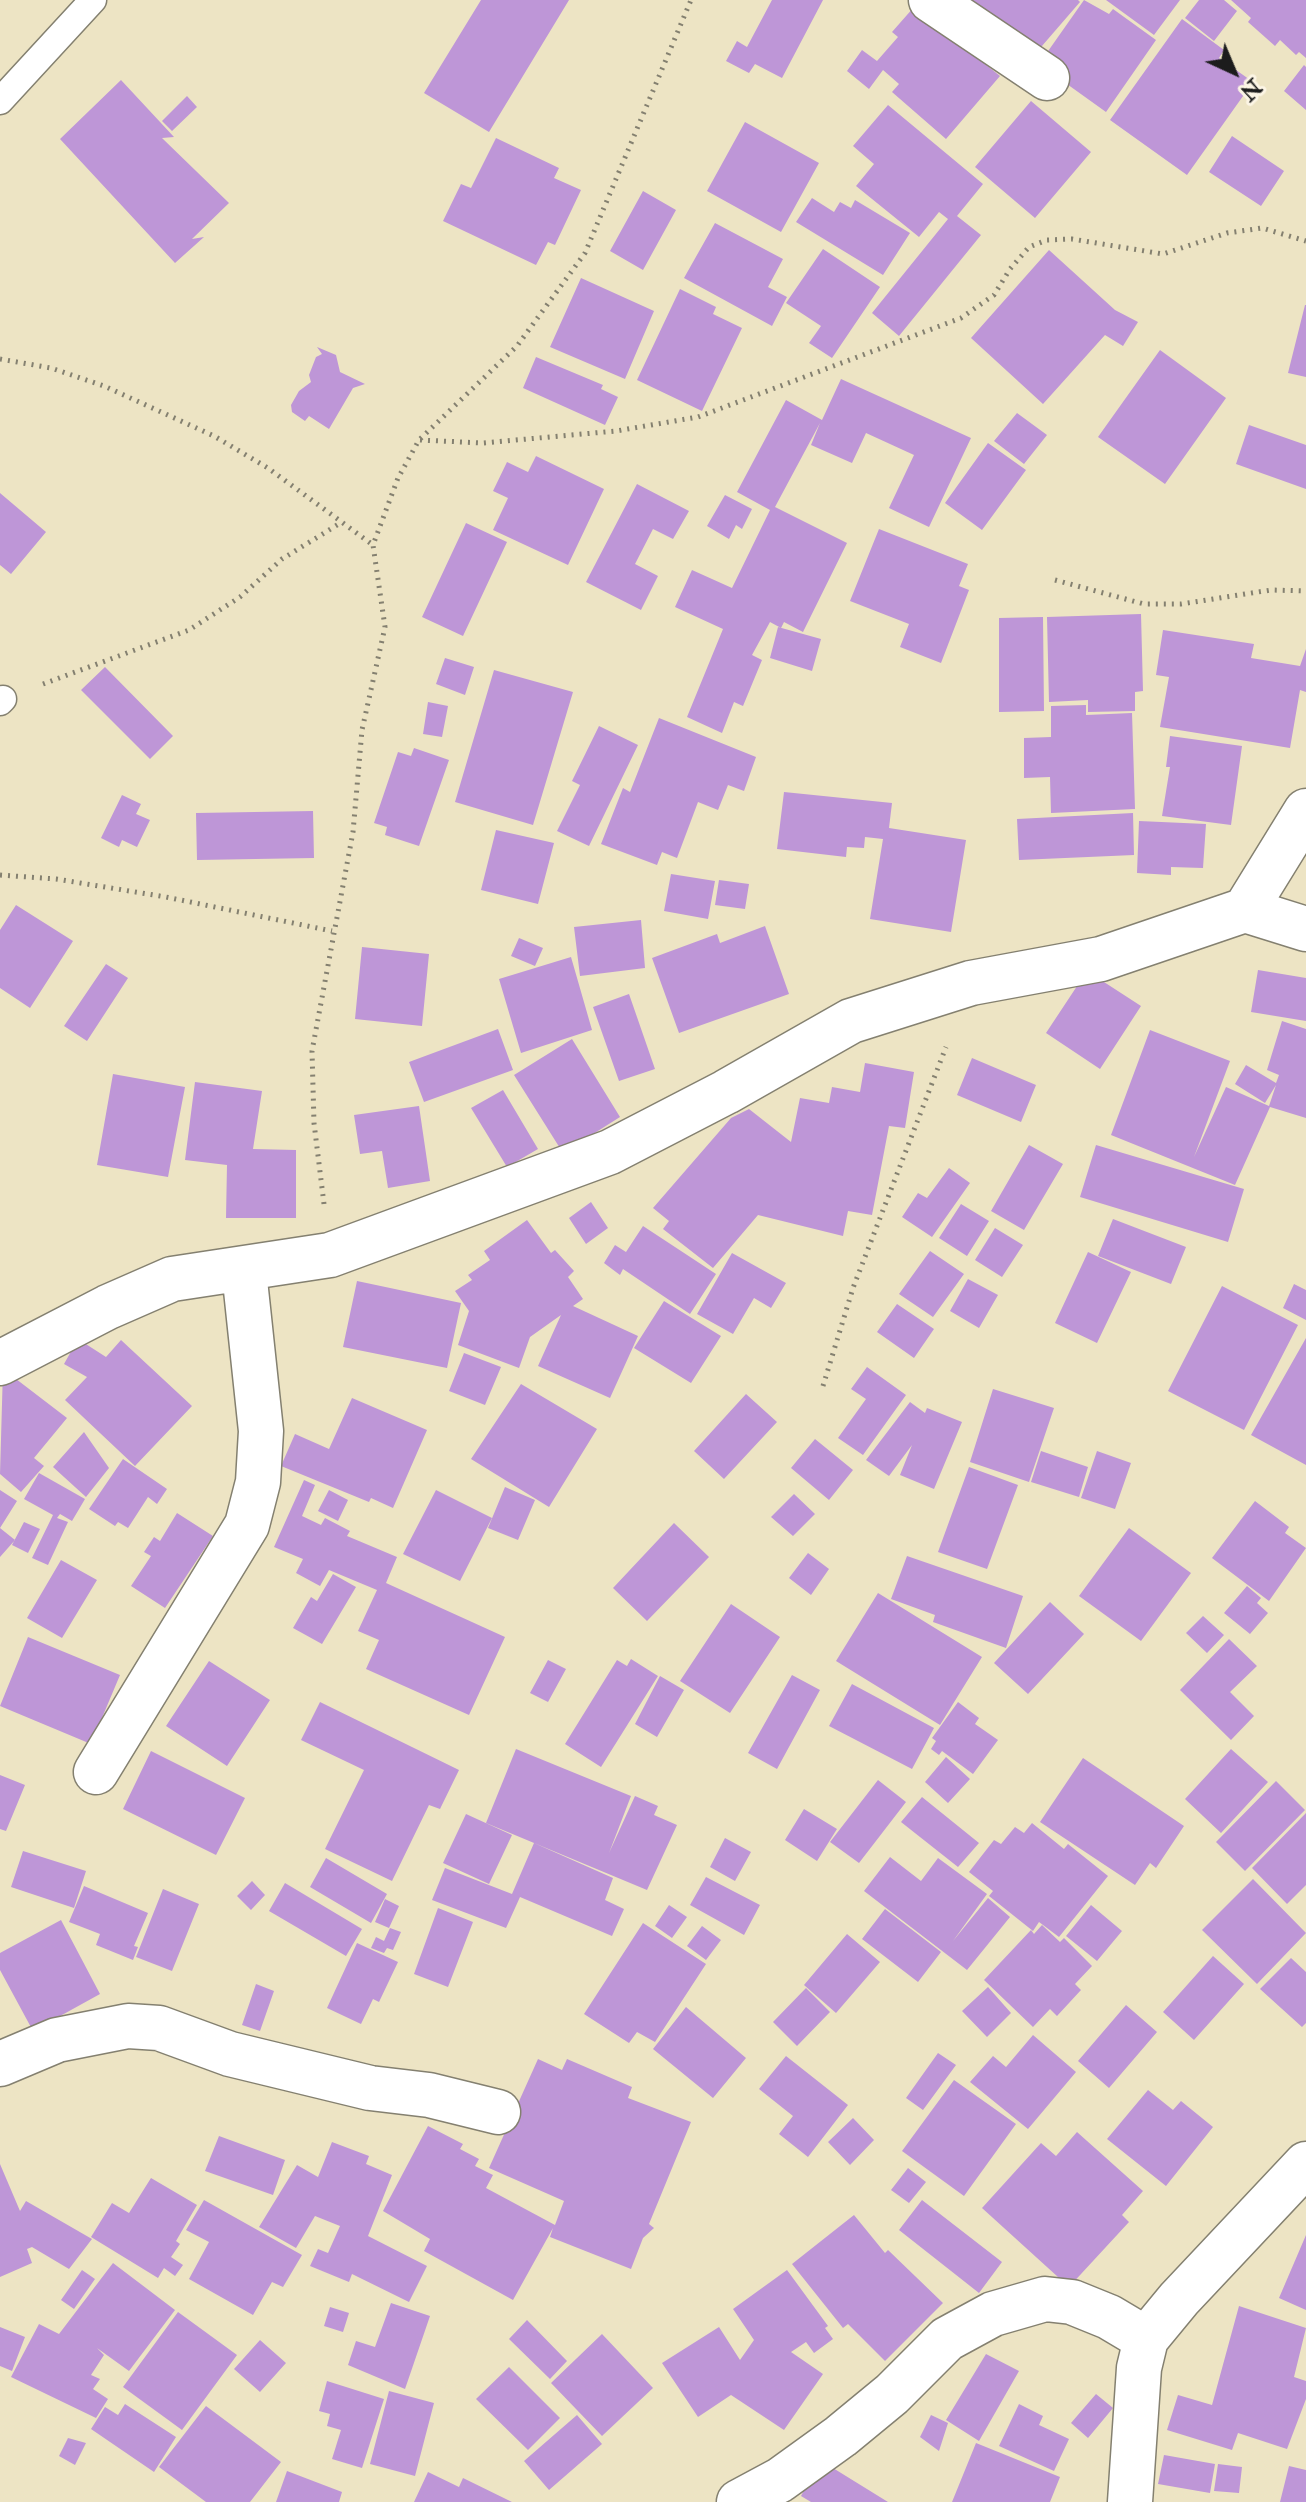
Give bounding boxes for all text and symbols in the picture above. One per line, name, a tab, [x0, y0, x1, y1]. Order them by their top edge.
north arrow	[1194, 32, 1274, 112]
text: N	[1234, 72, 1267, 106]

